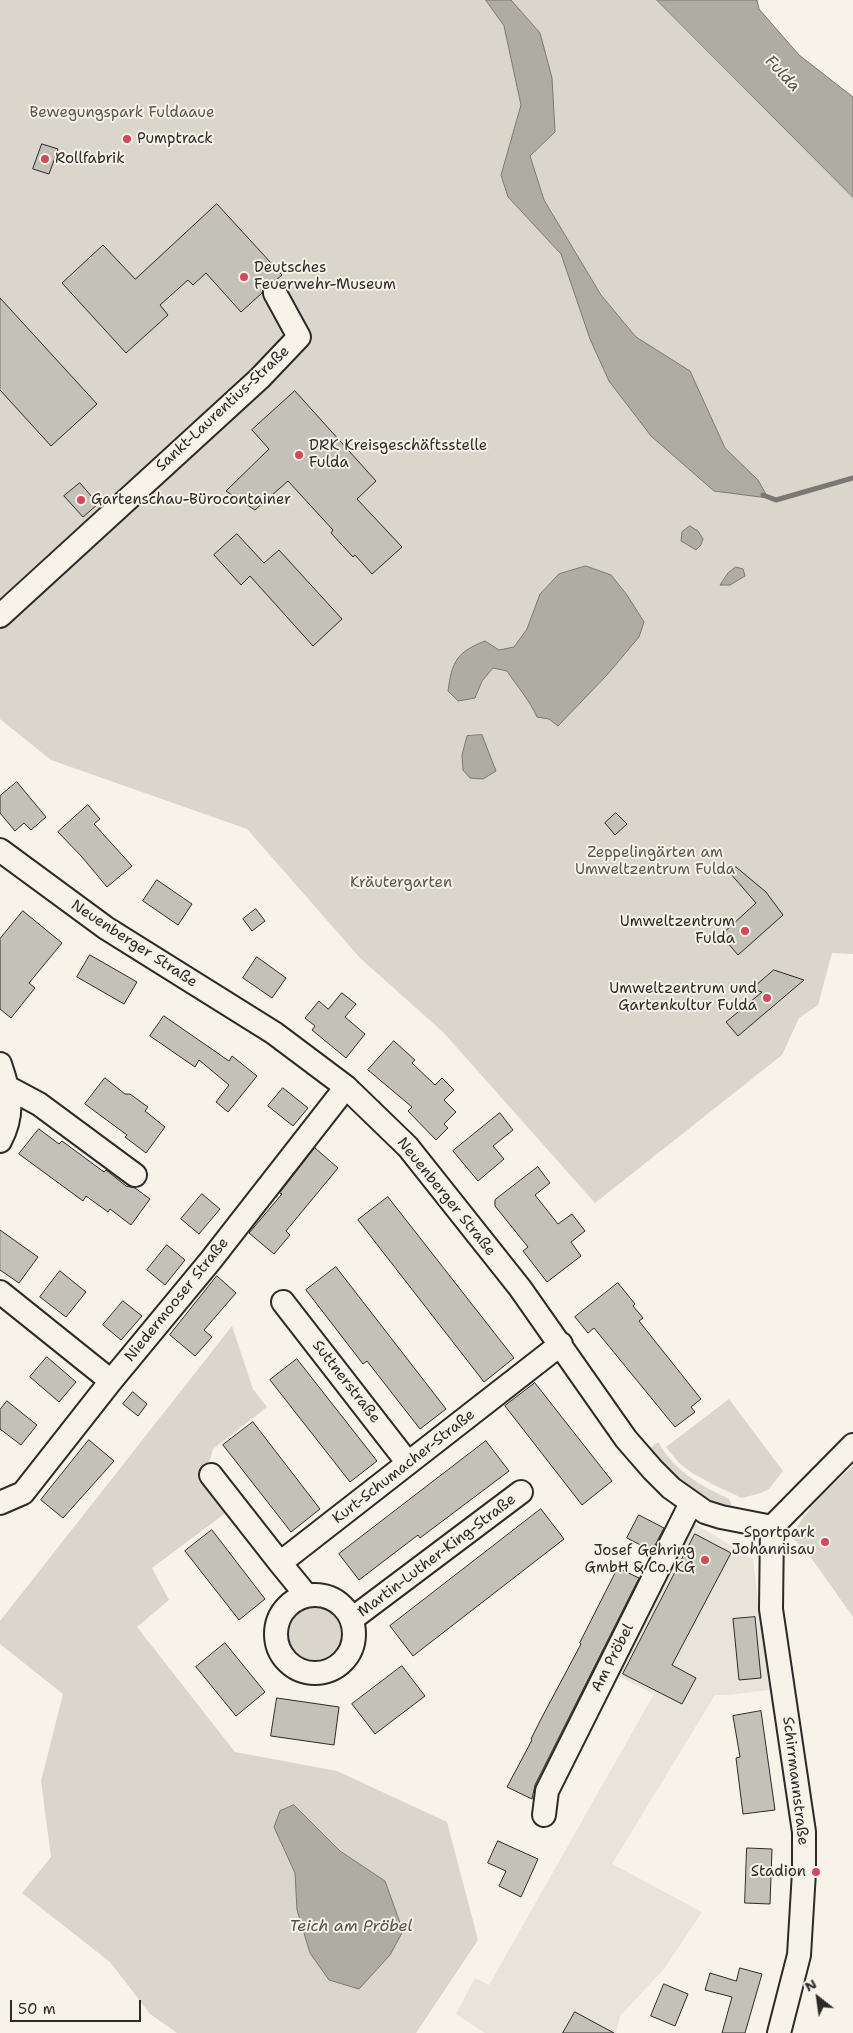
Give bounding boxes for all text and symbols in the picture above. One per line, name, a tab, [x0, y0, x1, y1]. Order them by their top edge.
water label: Fulda	[760, 52, 804, 96]
park label: Bewegungspark Fuldaaue	[30, 104, 214, 122]
place label: Pumptrack	[137, 130, 213, 148]
marker: Pumptrack	[121, 133, 133, 145]
place label: Rollfabrik	[55, 150, 125, 168]
marker: Rollfabrik	[39, 153, 51, 165]
place label: Deutsches Feuerwehr-Museum	[254, 259, 396, 294]
marker: Deutsches Feuerwehr-Museum	[238, 271, 250, 283]
street label: Sankt-Laurentius-Straße	[153, 342, 293, 476]
place label: DRK Kreisgeschäftsstelle Fulda	[309, 437, 487, 472]
marker: DRK Kreisgeschäftsstelle Fulda	[293, 449, 305, 461]
place label: Gartenschau-Bürocontainer	[91, 491, 291, 509]
marker: Gartenschau-Bürocontainer	[75, 494, 87, 506]
park label: Zeppelingärten am Umweltzentrum Fulda	[575, 844, 735, 879]
park label: Kräutergarten	[350, 874, 452, 892]
street label: Neuenberger Straße	[67, 896, 201, 992]
place label: Umweltzentrum Fulda	[620, 913, 735, 948]
marker: Umweltzentrum Fulda	[739, 925, 751, 937]
place label: Umweltzentrum und Gartenkultur Fulda	[609, 980, 757, 1015]
marker: Umweltzentrum und Gartenkultur Fulda	[761, 992, 773, 1004]
street label: Neuenberger Straße	[393, 1134, 499, 1260]
street label: Niedermooser Straße	[121, 1234, 233, 1366]
street label: Suttnerstraße	[308, 1337, 384, 1427]
street label: Kurt-Schumacher-Straße	[329, 1406, 479, 1528]
street label: Martin-Luther-King-Straße	[354, 1491, 520, 1621]
place label: Sportpark Johannisau	[732, 1524, 815, 1559]
marker: Sportpark Johannisau	[819, 1536, 831, 1548]
place label: Josef Gehring GmbH & Co. KG	[585, 1542, 695, 1577]
marker: Josef Gehring GmbH & Co. KG	[699, 1554, 711, 1566]
street label: Am Pröbel	[588, 1621, 638, 1695]
street label: Schirrmannstraße	[778, 1716, 812, 1846]
place label: Stadion	[751, 1863, 806, 1881]
marker: Stadion	[810, 1866, 822, 1878]
water label: Teich am Pröbel	[289, 1917, 413, 1937]
north arrow	[793, 1973, 843, 2023]
text: N	[801, 1974, 820, 1996]
scale bar	[12, 1990, 144, 2022]
text: 50 m	[18, 1999, 56, 2019]

